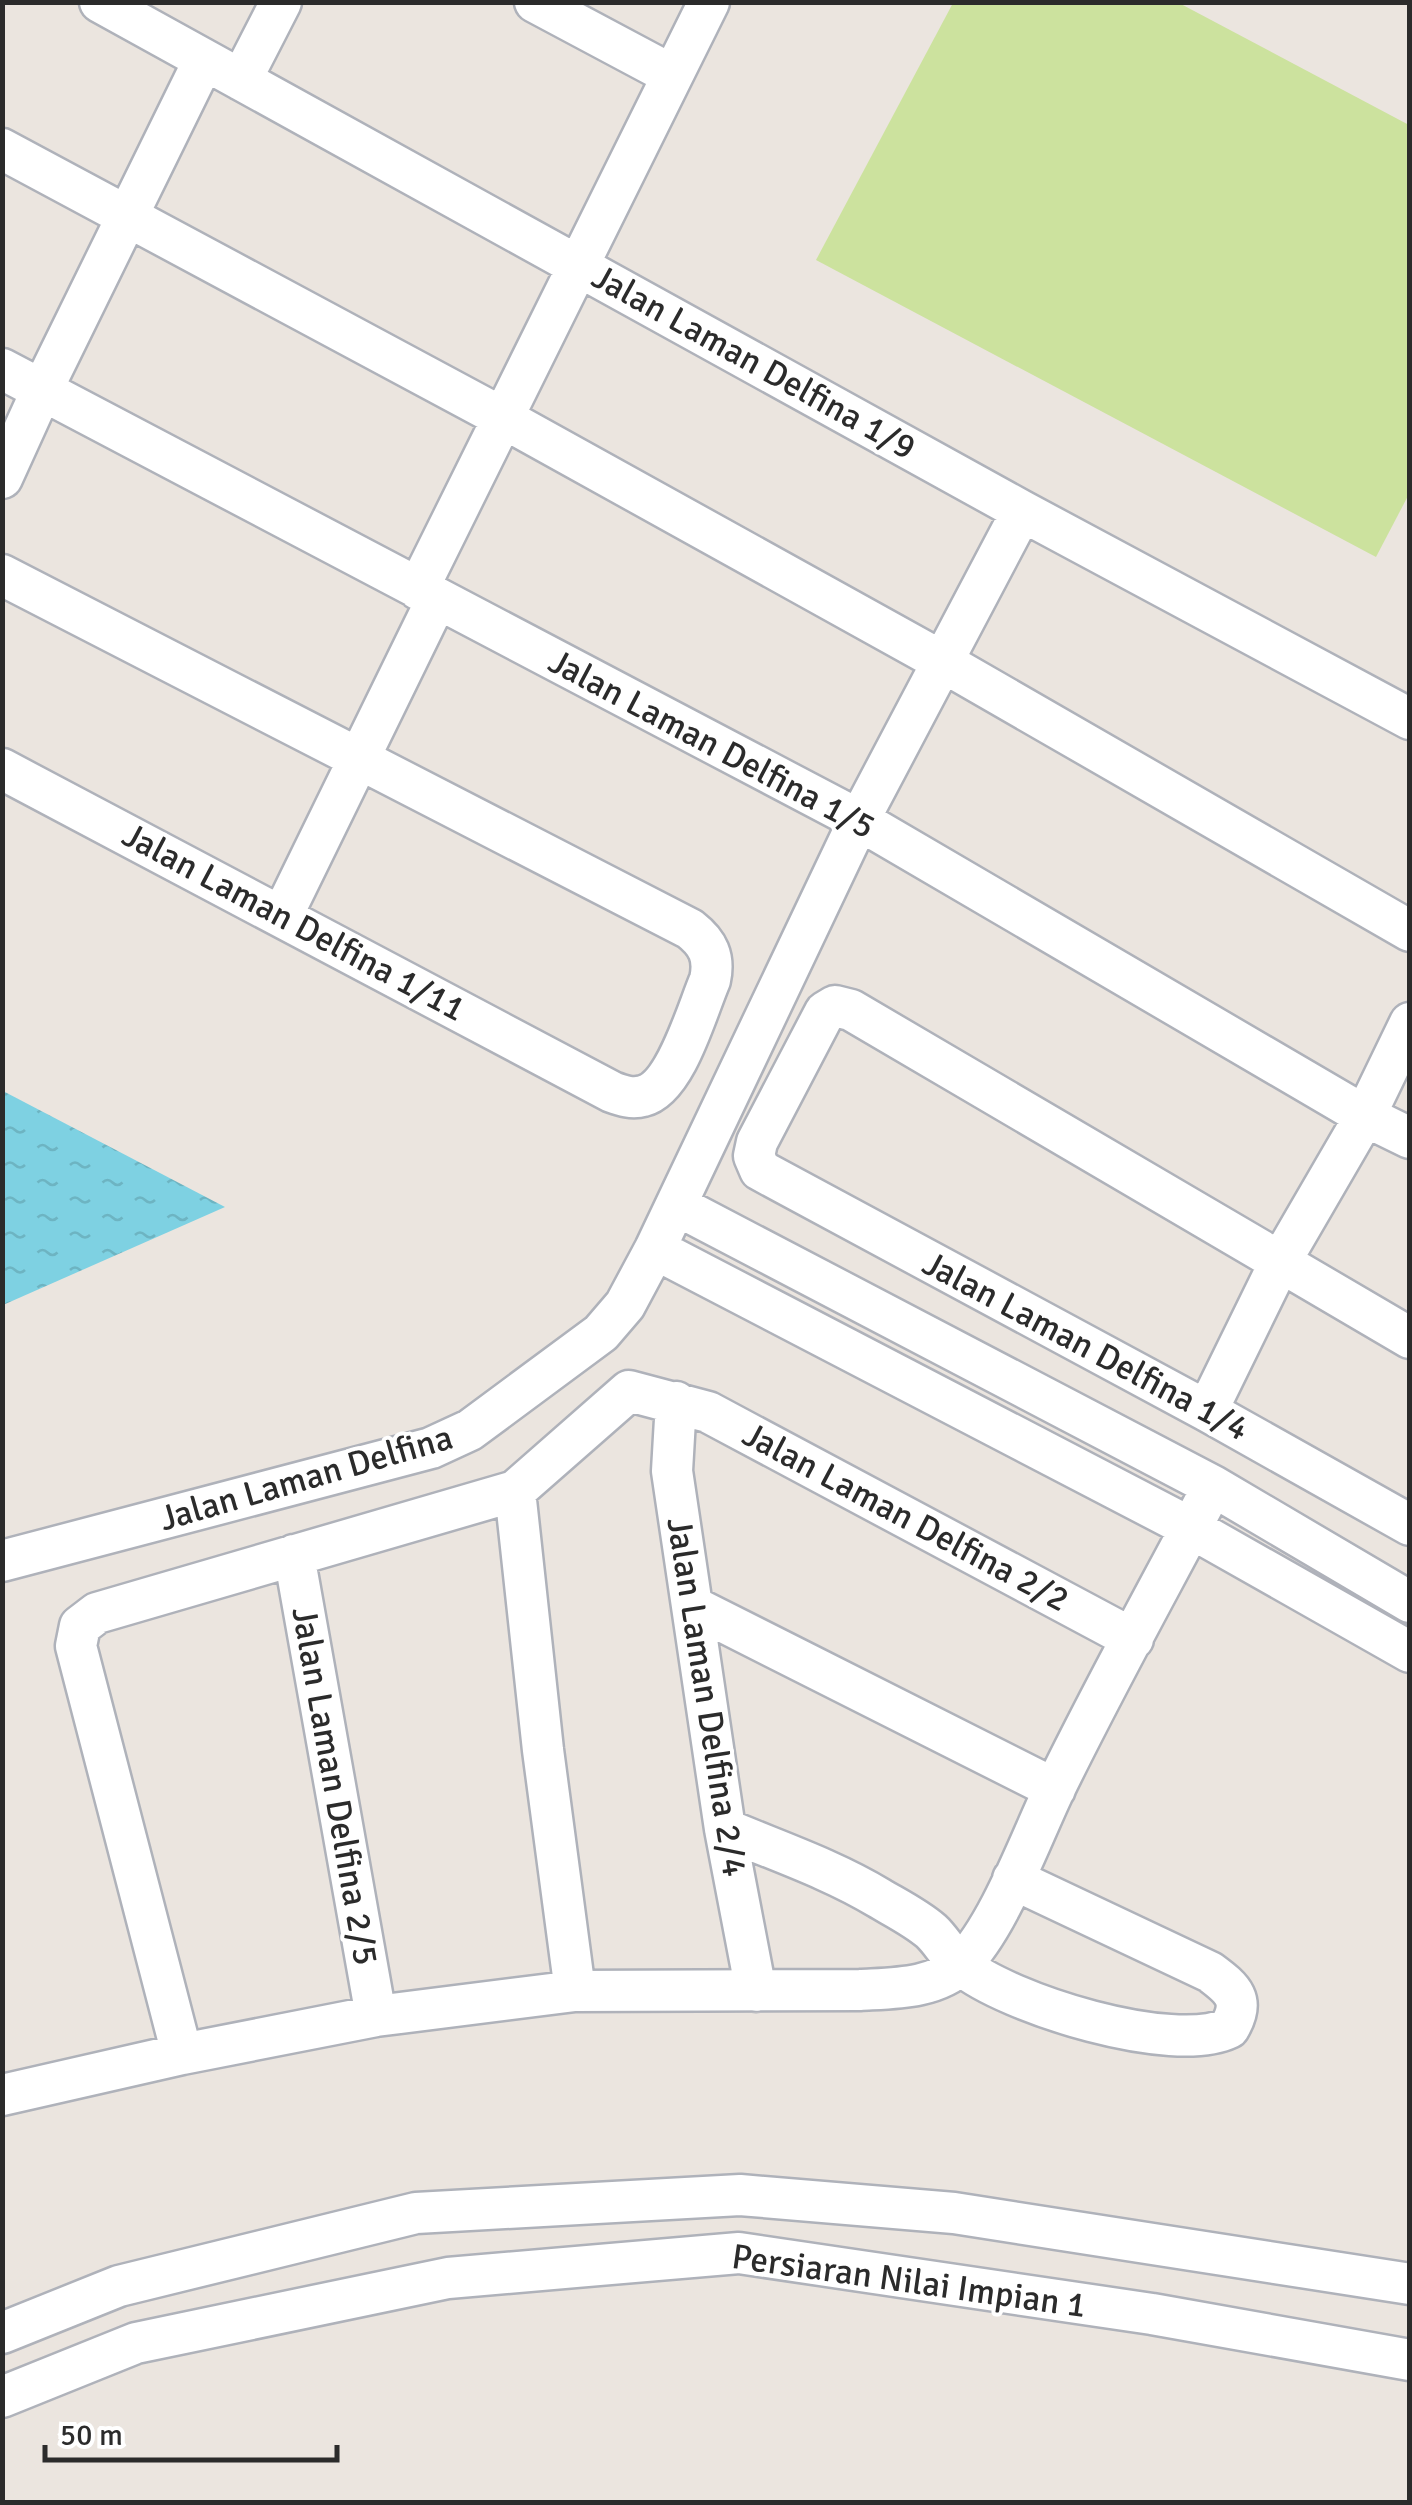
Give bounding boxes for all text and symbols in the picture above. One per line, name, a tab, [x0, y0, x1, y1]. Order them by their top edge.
street label: Jalan Laman Delfina 1/9	[585, 255, 923, 469]
street label: Jalan Laman Delfina 1/5	[542, 640, 882, 848]
street label: Jalan Laman Delfina 1/11	[115, 813, 473, 1031]
street label: Jalan Laman Delfina 1/4	[916, 1242, 1256, 1450]
street label: Jalan Laman Delfina 2/2	[736, 1413, 1076, 1621]
street label: Jalan Laman Delfina	[154, 1416, 458, 1540]
street label: Jalan Laman Delfina 2/4	[657, 1514, 757, 1880]
street label: Jalan Laman Delfina 2/5	[282, 1603, 388, 1969]
street label: Persiaran Nilai Impian 1	[729, 2235, 1089, 2327]
scale bar	[45, 2400, 338, 2462]
text: 50 m	[60, 2417, 123, 2454]

